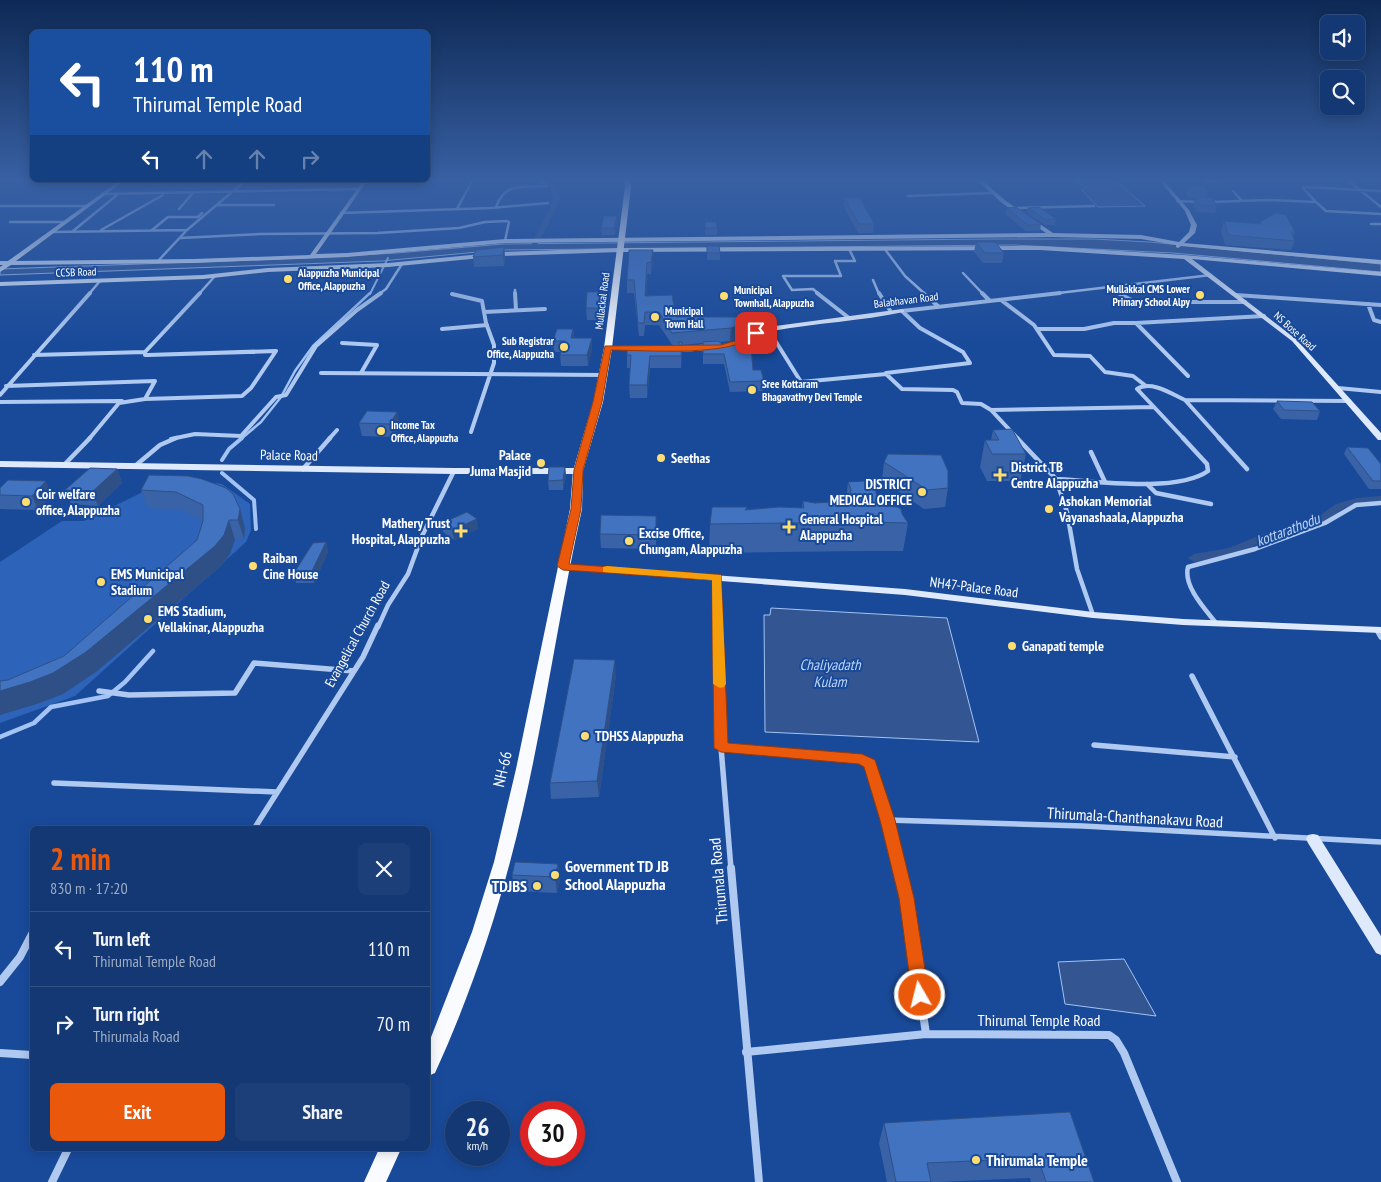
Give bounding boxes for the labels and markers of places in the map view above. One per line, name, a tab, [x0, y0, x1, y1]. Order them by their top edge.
place label: Alappuzha Municipal Office, Alappuzha	[297, 266, 380, 293]
marker: Alappuzha Municipal Office, Alappuzha	[282, 273, 294, 285]
place label: Mullakkal CMS Lower Primary School Alpy	[1106, 282, 1191, 309]
place label: Municipal Townhall, Alappuzha	[734, 283, 814, 310]
marker: Mullakkal CMS Lower Primary School Alpy	[1194, 289, 1206, 301]
marker: Municipal Townhall, Alappuzha	[718, 290, 730, 302]
place label: Municipal Town Hall	[665, 304, 704, 331]
marker: Municipal Town Hall	[649, 311, 661, 323]
pin	[735, 312, 777, 354]
place label: Sub Registrar Office, Alappuzha	[487, 334, 555, 361]
marker: Sub Registrar Office, Alappuzha	[558, 341, 570, 353]
place label: Sree Kottaram Bhagavathvy Devi Temple	[762, 377, 862, 404]
marker: Sree Kottaram Bhagavathvy Devi Temple	[746, 384, 758, 396]
place label: Income Tax Office, Alappuzha	[391, 418, 459, 445]
marker: Income Tax Office, Alappuzha	[375, 425, 387, 437]
place label: Palace Juma Masjid	[469, 446, 531, 480]
place label: Seethas	[671, 449, 710, 467]
marker: Seethas	[655, 452, 667, 464]
marker: Palace Juma Masjid	[535, 457, 547, 469]
place label: District TB Centre Alappuzha	[1011, 458, 1098, 492]
marker: District TB Centre Alappuzha	[993, 468, 1007, 482]
place label: DISTRICT MEDICAL OFFICE	[830, 475, 912, 509]
place label: Coir welfare office, Alappuzha	[36, 485, 120, 519]
marker: DISTRICT MEDICAL OFFICE	[916, 486, 928, 498]
place label: Ashokan Memorial Vayanashaala, Alappuzha	[1058, 492, 1184, 526]
marker: Coir welfare office, Alappuzha	[20, 496, 32, 508]
marker: Ashokan Memorial Vayanashaala, Alappuzha	[1043, 503, 1055, 515]
place label: General Hospital Alappuzha	[799, 510, 883, 544]
place label: Mathery Trust Hospital, Alappuzha	[352, 514, 450, 548]
marker: General Hospital Alappuzha	[782, 520, 796, 534]
marker: Mathery Trust Hospital, Alappuzha	[454, 524, 468, 538]
place label: Excise Office, Chungam, Alappuzha	[639, 524, 743, 558]
marker: Excise Office, Chungam, Alappuzha	[623, 535, 635, 547]
place label: Raiban Cine House	[263, 549, 319, 583]
marker: Raiban Cine House	[247, 560, 259, 572]
place label: EMS Municipal Stadium	[111, 565, 184, 599]
marker: EMS Municipal Stadium	[95, 576, 107, 588]
place label: EMS Stadium, Vellakinar, Alappuzha	[157, 602, 264, 636]
marker: EMS Stadium, Vellakinar, Alappuzha	[142, 613, 154, 625]
place label: Ganapati temple	[1022, 637, 1104, 655]
marker: Ganapati temple	[1006, 640, 1018, 652]
place label: TDHSS Alappuzha	[595, 727, 684, 745]
marker: TDHSS Alappuzha	[579, 730, 591, 742]
place label: Government TD JB School Alappuzha	[565, 856, 669, 894]
marker: Government TD JB School Alappuzha	[549, 869, 561, 881]
place label: TDJBS	[492, 876, 527, 896]
marker: TDJBS	[531, 880, 543, 892]
place label: Thirumala Temple	[986, 1150, 1088, 1170]
marker: Thirumala Temple	[970, 1154, 982, 1166]

